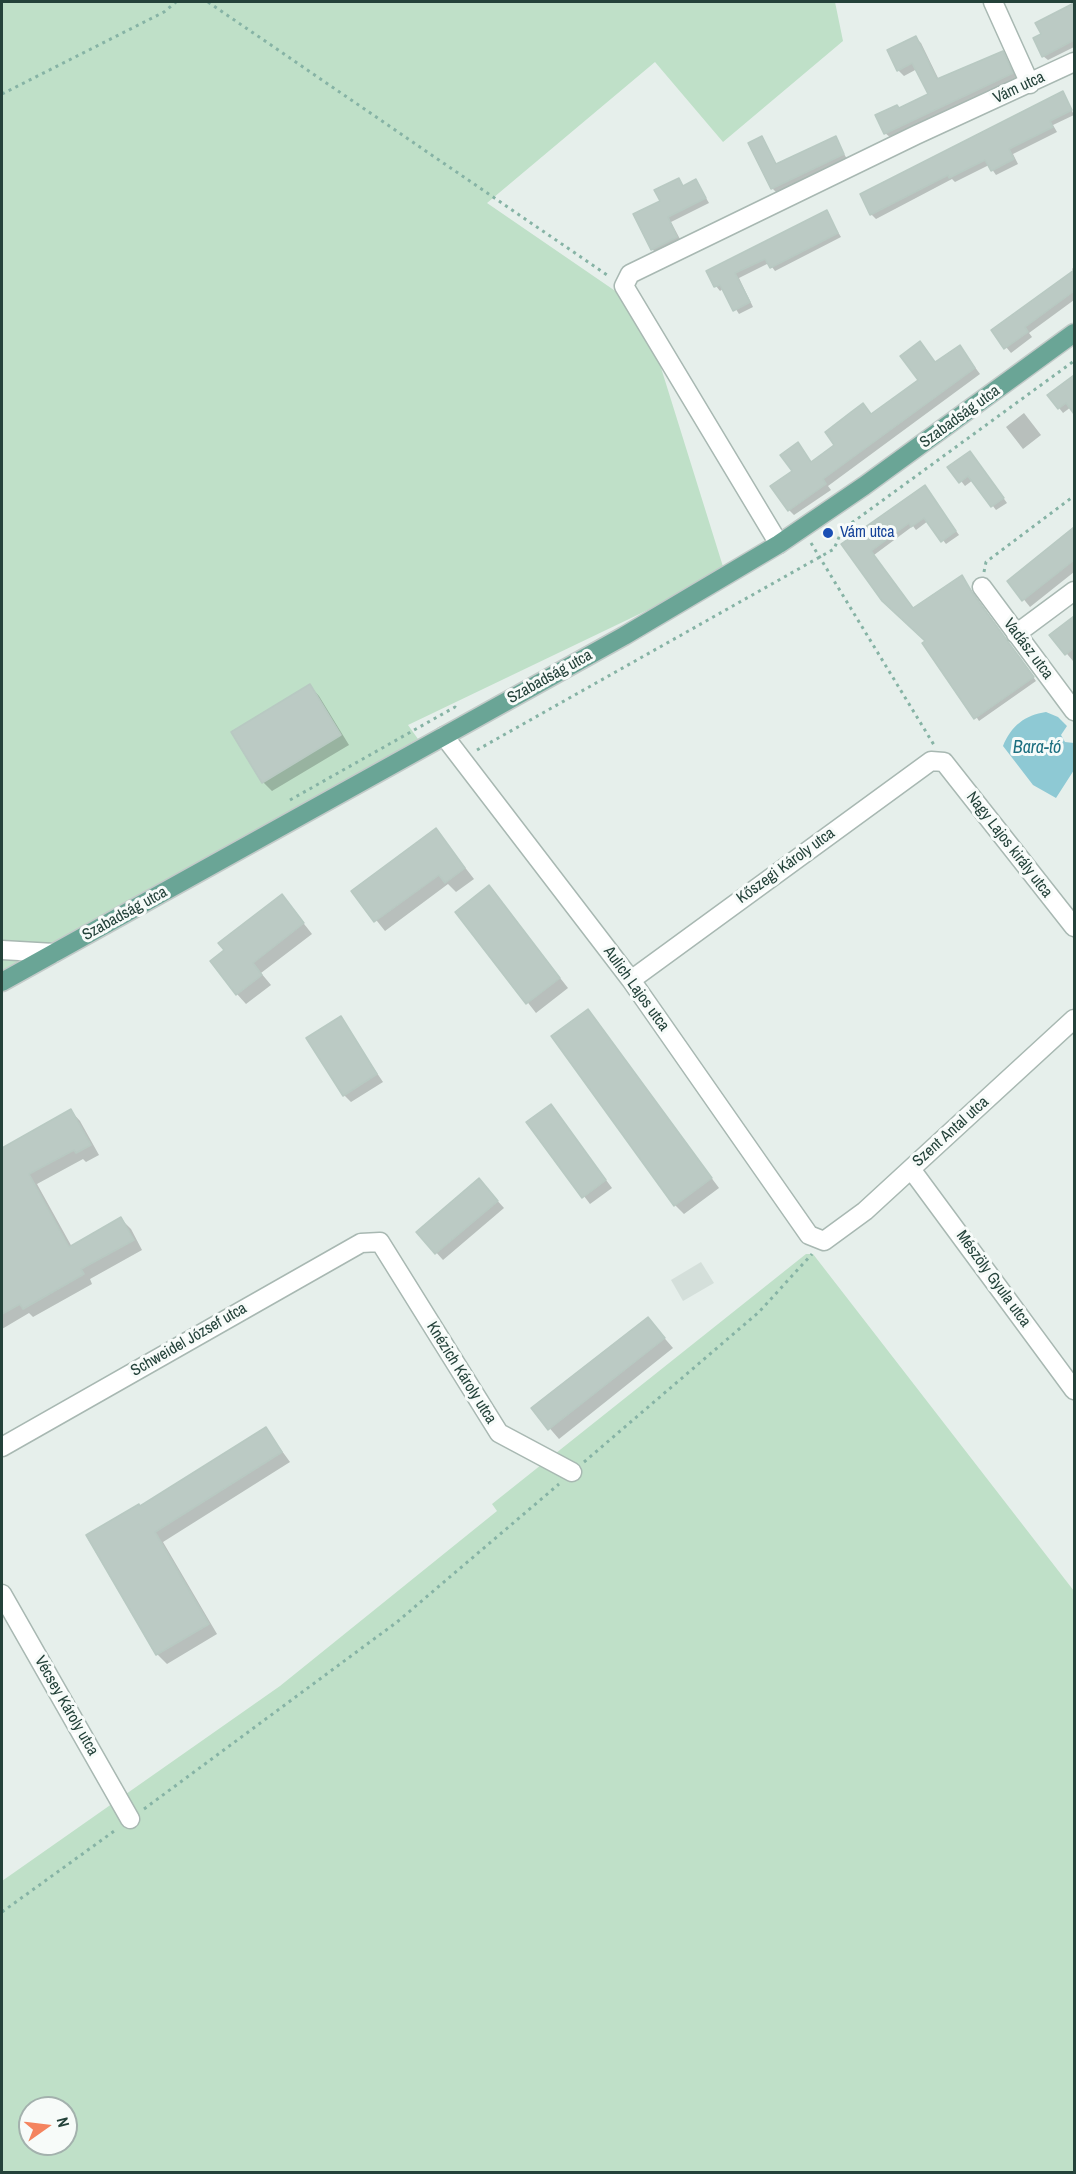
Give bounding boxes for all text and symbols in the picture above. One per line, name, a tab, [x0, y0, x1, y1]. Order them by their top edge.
street label: Vám utca	[990, 68, 1048, 108]
street label: Szabadság utca	[916, 382, 1004, 452]
place label: Vám utca	[840, 523, 894, 543]
marker: Vám utca	[821, 526, 835, 540]
street label: Vadász utca	[999, 615, 1057, 683]
street label: Szabadság utca	[504, 646, 596, 708]
water label: Bara-tó	[1013, 737, 1061, 759]
street label: Nagy Lajos király utca	[962, 788, 1056, 902]
street label: Kőszegi Károly utca	[733, 824, 839, 908]
street label: Szabadság utca	[79, 883, 171, 945]
street label: Aulich Lajos utca	[599, 943, 673, 1035]
street label: Szent Antal utca	[909, 1093, 993, 1171]
street label: Mészöly Gyula utca	[952, 1227, 1034, 1331]
street label: Schweidel József utca	[128, 1299, 250, 1381]
street label: Knézich Károly utca	[422, 1318, 500, 1428]
street label: Vécsey Károly utca	[30, 1653, 102, 1759]
north arrow	[18, 2096, 78, 2156]
text: N	[52, 2115, 75, 2129]

